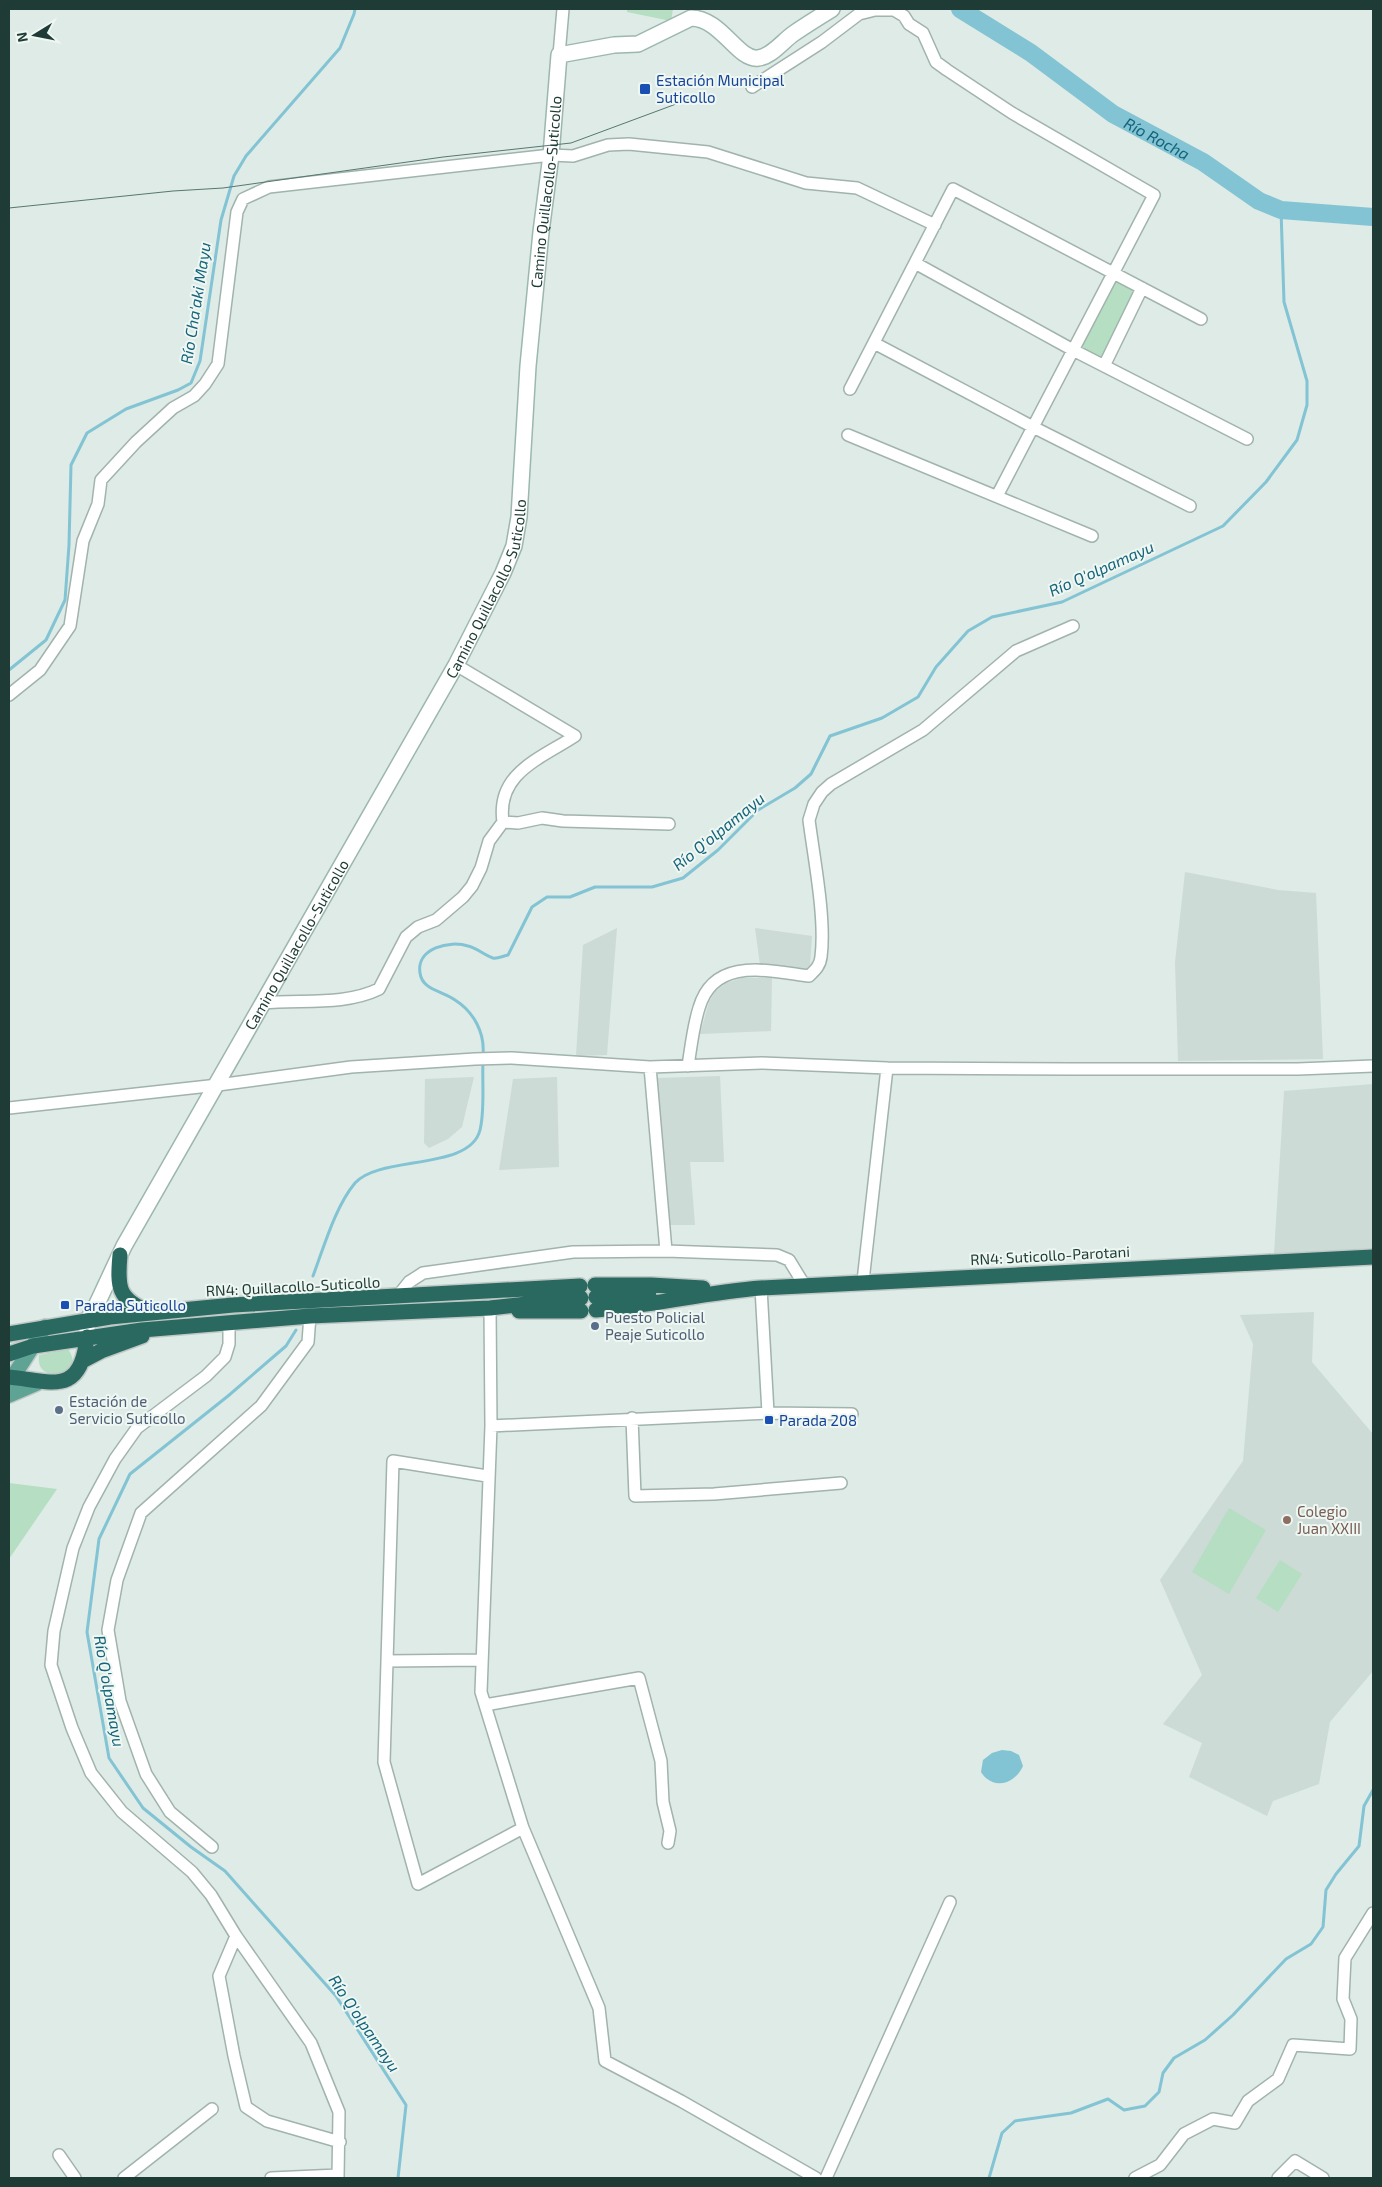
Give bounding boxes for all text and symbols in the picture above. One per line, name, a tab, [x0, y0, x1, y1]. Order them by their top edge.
north arrow	[10, 10, 60, 60]
text: N	[12, 31, 31, 44]
place label: Estación Municipal Suticollo	[656, 71, 785, 106]
marker: Estación Municipal Suticollo	[638, 82, 652, 96]
street label: Camino Quillacollo-Suticollo	[527, 95, 565, 289]
water label: Río Rocha	[1121, 112, 1193, 163]
water label: Río Cha'aki Mayu	[176, 241, 215, 365]
street label: Camino Quillacollo-Suticollo	[441, 499, 529, 681]
water label: Río Q'olpamayu	[1045, 536, 1157, 601]
water label: Río Q'olpamayu	[668, 788, 769, 875]
street label: Camino Quillacollo-Suticollo	[241, 856, 352, 1033]
street label: RN4: Suticollo-Parotani	[970, 1242, 1130, 1268]
street label: RN4: Quillacollo-Suticollo	[205, 1272, 381, 1301]
place label: Parada Suticollo	[75, 1296, 186, 1314]
marker: Parada Suticollo	[59, 1299, 71, 1311]
place label: Puesto Policial Peaje Suticollo	[605, 1308, 705, 1344]
marker: Puesto Policial Peaje Suticollo	[589, 1320, 601, 1332]
place label: Estación de Servicio Suticollo	[69, 1392, 186, 1427]
marker: Estación de Servicio Suticollo	[53, 1404, 65, 1416]
place label: Parada 208	[779, 1411, 857, 1429]
marker: Parada 208	[763, 1414, 775, 1426]
place label: Colegio Juan XXIII	[1297, 1502, 1361, 1537]
marker: Colegio Juan XXIII	[1281, 1514, 1293, 1526]
water label: Río Q'olpamayu	[90, 1634, 129, 1748]
water label: Río Q'olpamayu	[325, 1971, 404, 2076]

